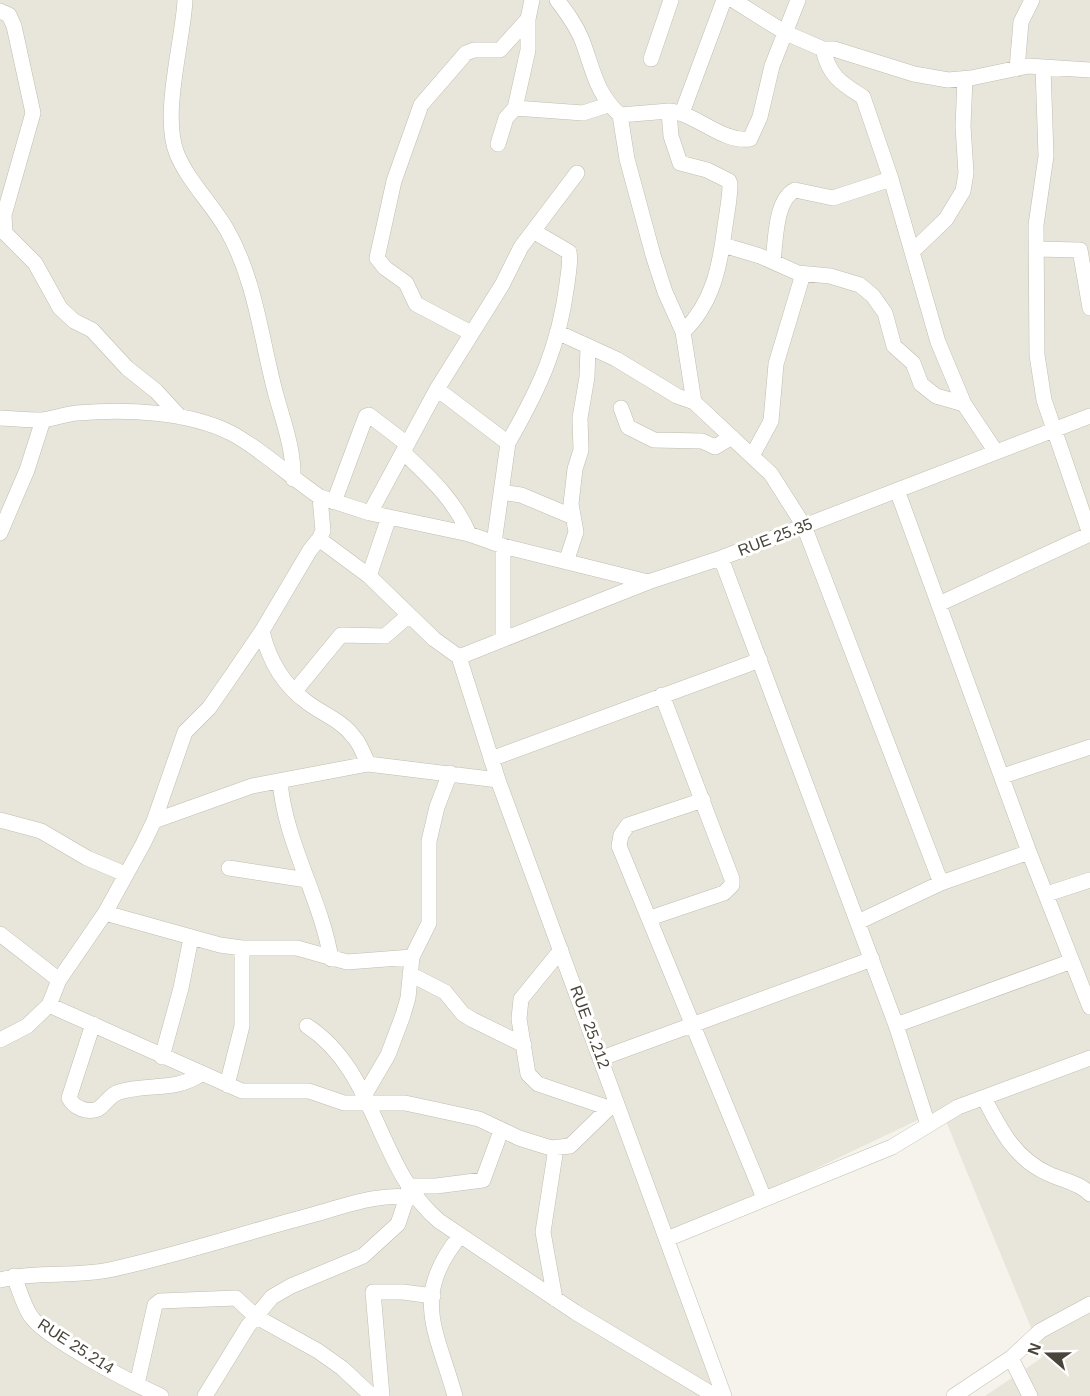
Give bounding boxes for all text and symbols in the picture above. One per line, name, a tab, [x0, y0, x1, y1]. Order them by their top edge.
street label: RUE 25.35	[735, 515, 815, 559]
street label: RUE 25.212	[567, 983, 613, 1071]
street label: RUE 25.214	[35, 1315, 117, 1377]
north arrow	[1018, 1324, 1078, 1384]
text: N	[1024, 1341, 1044, 1357]

